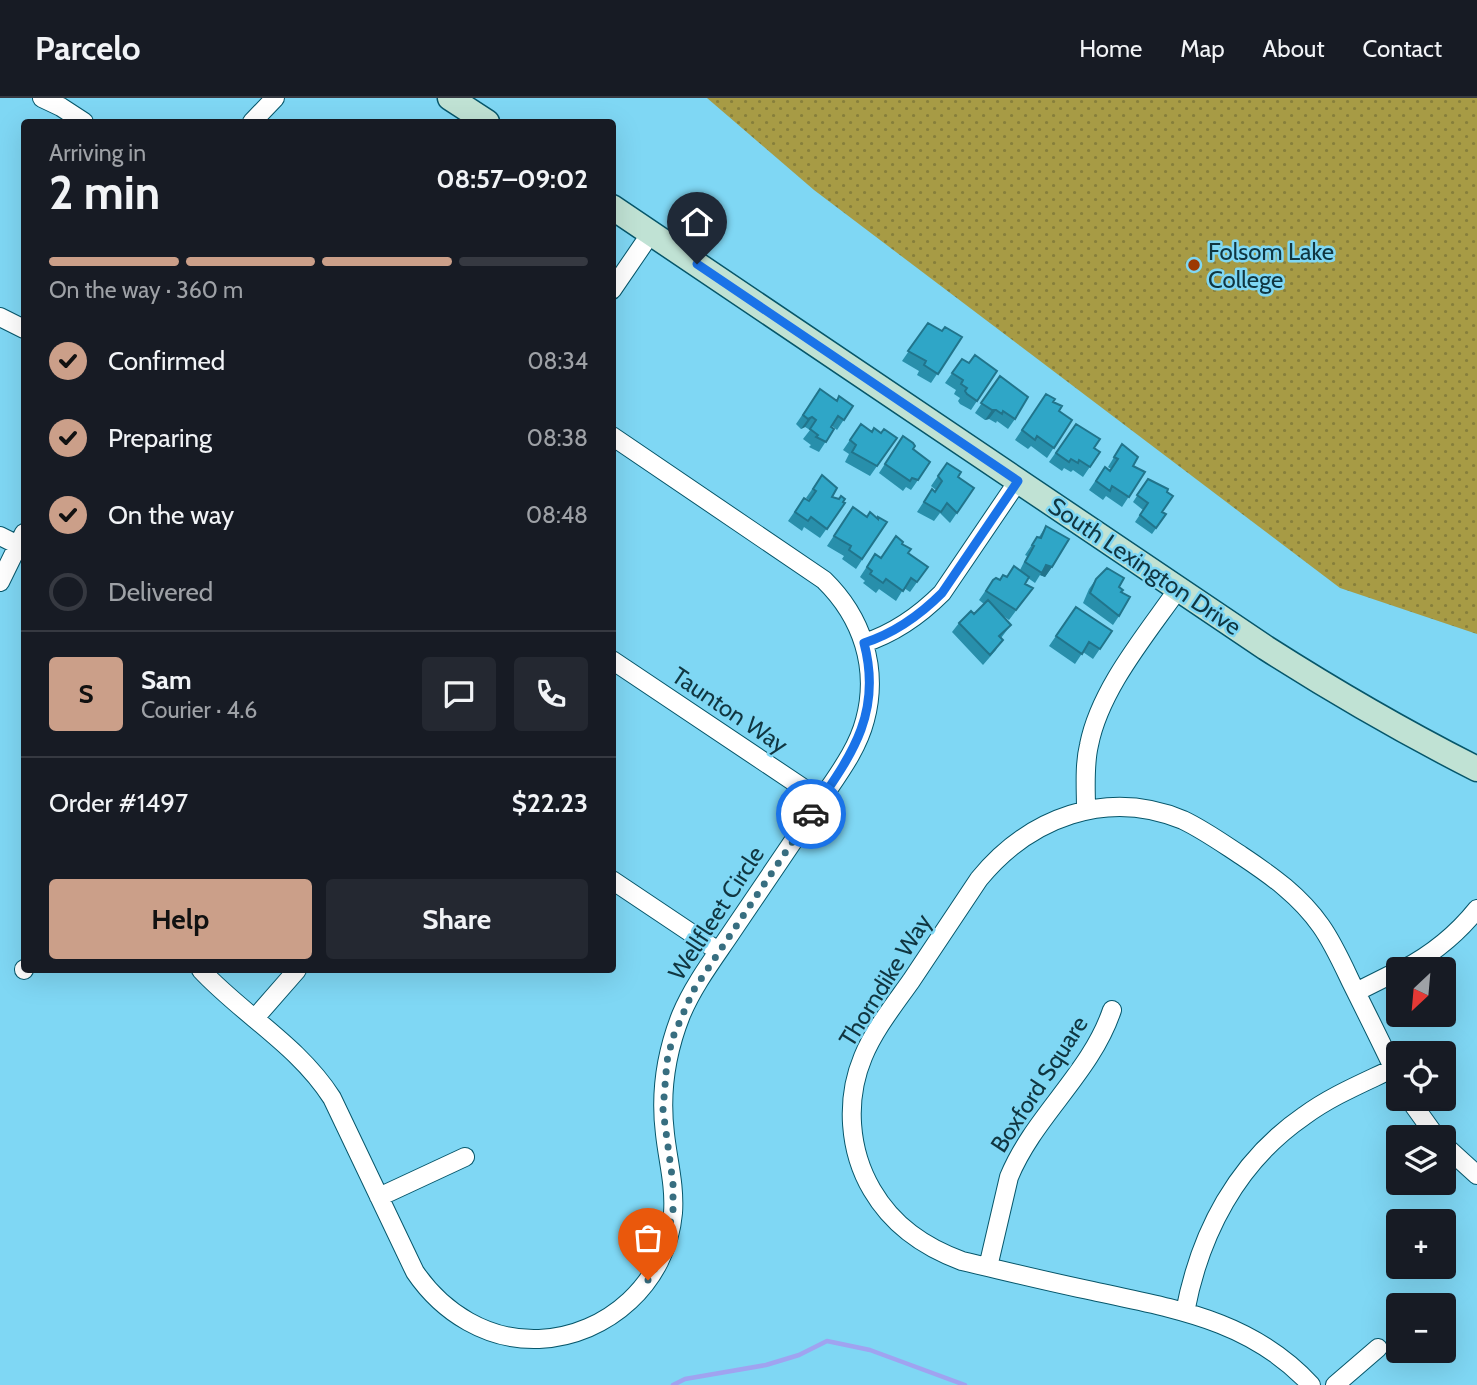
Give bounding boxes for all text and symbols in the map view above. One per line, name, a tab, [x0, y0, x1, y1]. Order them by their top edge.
text: Parcelo	[35, 28, 140, 68]
text: Home	[1079, 34, 1142, 63]
text: Map	[1180, 34, 1225, 63]
text: About	[1263, 34, 1325, 63]
text: Contact	[1363, 34, 1442, 63]
text: Arriving in	[49, 139, 146, 167]
text: 08:57–09:02	[436, 163, 588, 195]
text: 2 min	[49, 165, 160, 221]
pin	[667, 192, 727, 264]
icon: home	[678, 203, 716, 241]
place label: Folsom Lake College	[1208, 237, 1334, 294]
marker: Folsom Lake College	[1186, 257, 1202, 273]
text: On the way · 360 m	[49, 276, 243, 304]
icon: check	[49, 342, 87, 380]
text: Confirmed	[108, 345, 225, 377]
text: 08:34	[527, 347, 588, 375]
icon: check	[49, 419, 87, 457]
text: Preparing	[108, 422, 212, 454]
text: 08:38	[527, 424, 588, 452]
street label: South Lexington Drive	[1043, 491, 1247, 641]
icon: check	[49, 496, 87, 534]
text: On the way	[108, 499, 234, 531]
text: 08:48	[526, 501, 588, 529]
text: Delivered	[108, 576, 213, 608]
button: chat	[422, 657, 496, 731]
button: phone	[514, 657, 588, 731]
street label: Taunton Way	[667, 661, 793, 759]
text: Sam	[141, 664, 192, 696]
text: S	[78, 678, 94, 710]
text: Courier · 4.6	[141, 696, 257, 724]
courier	[776, 779, 846, 849]
text: Order #1497	[49, 787, 188, 819]
text: $22.23	[512, 787, 588, 819]
icon: car	[792, 795, 830, 833]
street label: Wellfleet Circle	[662, 841, 770, 985]
button: Help	[49, 879, 312, 959]
button: Share	[326, 879, 588, 959]
street label: Thorndike Way	[833, 908, 937, 1052]
north arrow	[1386, 957, 1456, 1027]
map controls	[1386, 957, 1456, 1363]
street label: Boxford Square	[984, 1011, 1094, 1157]
button: locate	[1386, 1041, 1456, 1111]
button: layers	[1386, 1125, 1456, 1195]
pin	[618, 1208, 678, 1280]
button: +	[1386, 1209, 1456, 1279]
icon: bag	[629, 1219, 667, 1257]
button: −	[1386, 1293, 1456, 1363]

